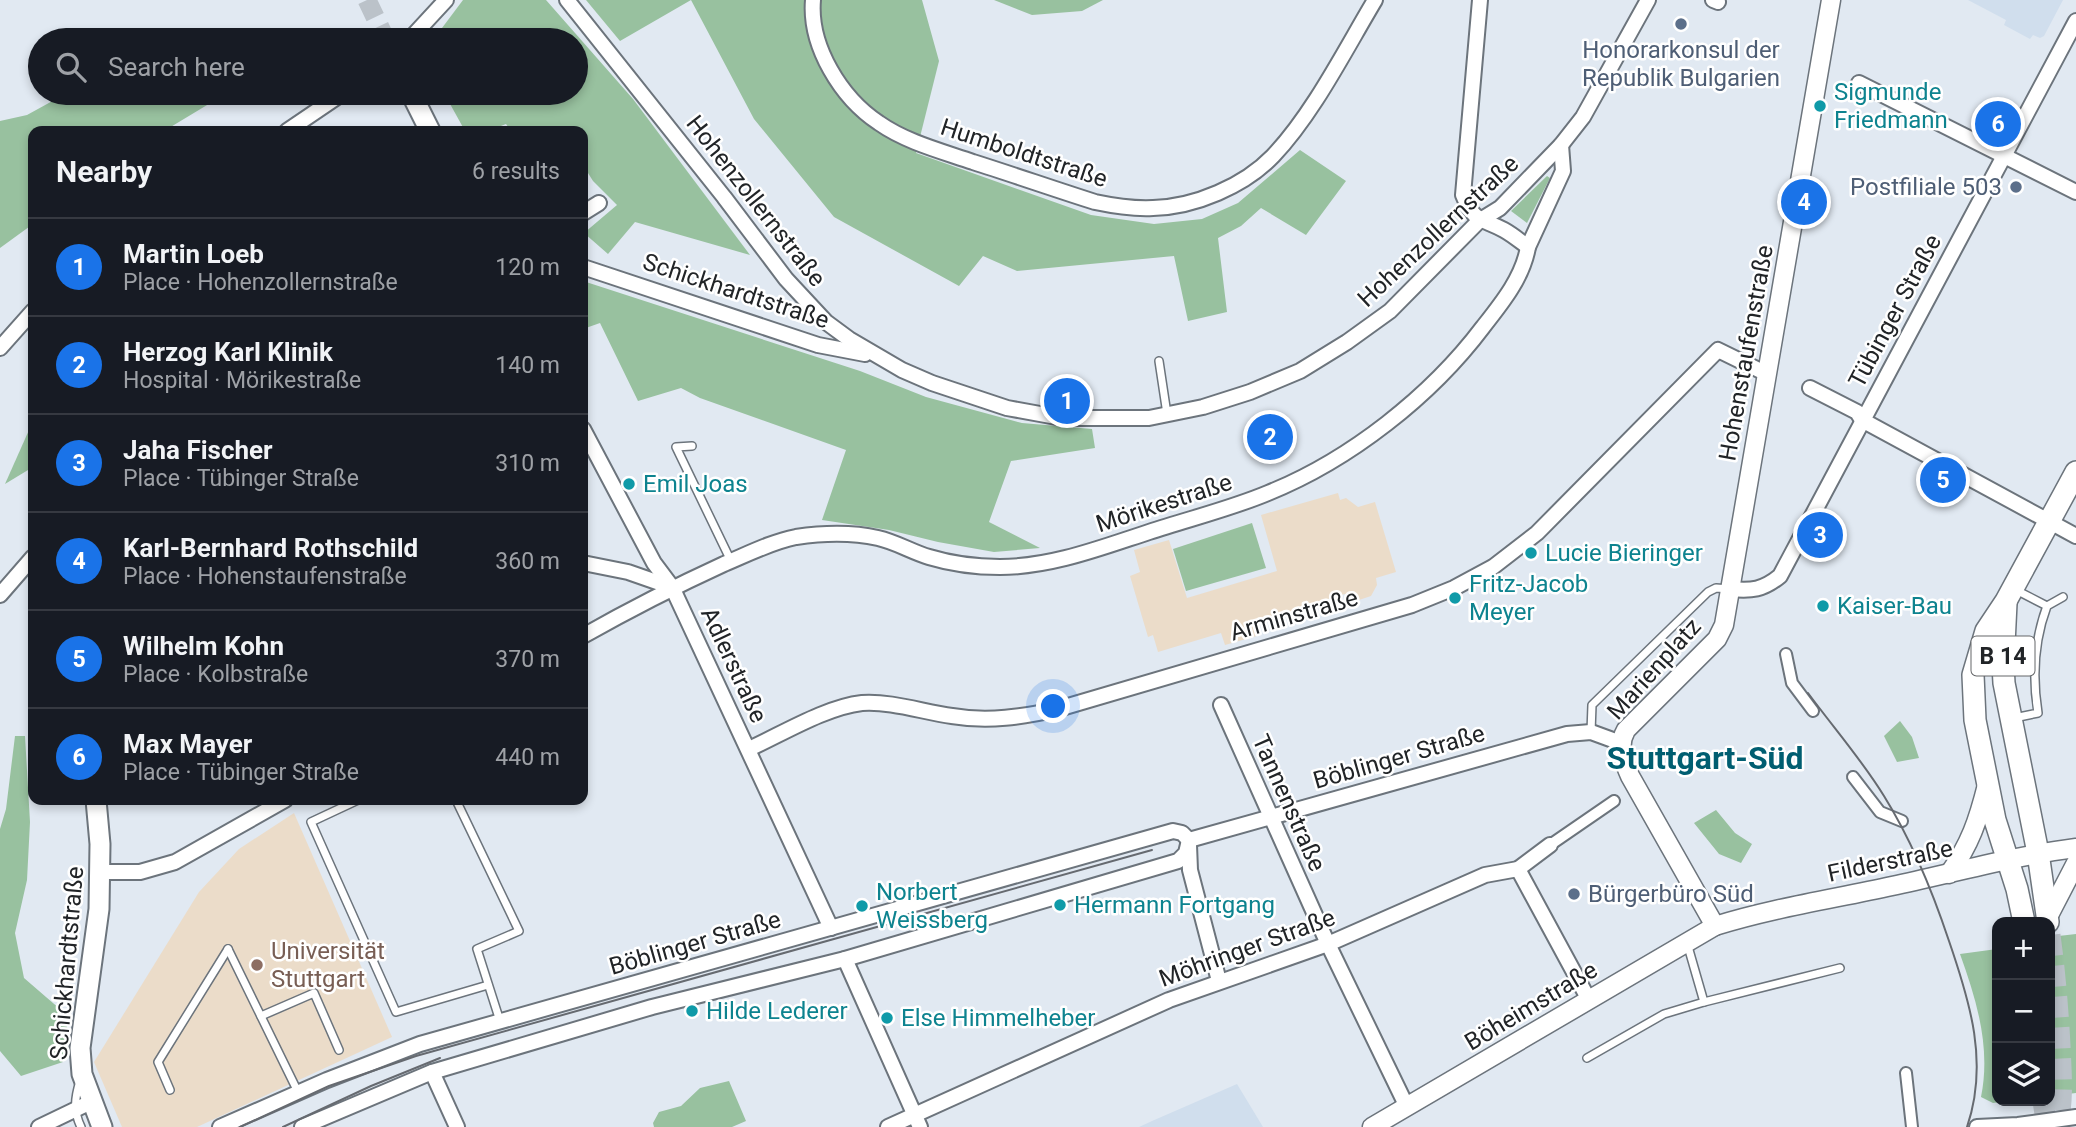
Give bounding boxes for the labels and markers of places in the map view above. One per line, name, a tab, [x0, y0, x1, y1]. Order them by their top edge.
marker: Honorarkonsul der Republik Bulgarien	[1673, 16, 1689, 32]
place label: Honorarkonsul der Republik Bulgarien	[1582, 36, 1780, 92]
place label: Sigmunde Friedmann	[1834, 78, 1948, 134]
marker: Sigmunde Friedmann	[1812, 98, 1828, 114]
pin: 6	[1975, 98, 2021, 150]
place label: Postfiliale 503	[1850, 173, 2002, 201]
pin: 4	[1781, 176, 1827, 228]
marker: Postfiliale 503	[2008, 179, 2024, 195]
pin: 1	[1044, 375, 1090, 427]
pin: 2	[1247, 411, 1293, 463]
pin: 5	[1920, 454, 1966, 506]
place label: Emil Joas	[643, 470, 748, 498]
marker: Emil Joas	[621, 476, 637, 492]
pin: 3	[1797, 509, 1843, 561]
place label: Lucie Bieringer	[1545, 539, 1703, 567]
marker: Lucie Bieringer	[1523, 545, 1539, 561]
place label: Fritz-Jacob Meyer	[1469, 570, 1588, 626]
marker: Fritz-Jacob Meyer	[1447, 590, 1463, 606]
place label: Kaiser-Bau	[1837, 592, 1952, 620]
marker: Kaiser-Bau	[1815, 598, 1831, 614]
place label: Norbert Weissberg	[876, 878, 988, 934]
place label: Bürgerbüro Süd	[1588, 880, 1754, 908]
marker: Bürgerbüro Süd	[1566, 886, 1582, 902]
place label: Hermann Fortgang	[1074, 891, 1275, 919]
marker: Hermann Fortgang	[1052, 897, 1068, 913]
marker: Norbert Weissberg	[854, 898, 870, 914]
place label: Universität Stuttgart	[271, 937, 385, 993]
marker: Universität Stuttgart	[249, 957, 265, 973]
place label: Hilde Lederer	[706, 997, 848, 1025]
marker: Hilde Lederer	[684, 1003, 700, 1019]
place label: Else Himmelheber	[901, 1004, 1095, 1032]
marker: Else Himmelheber	[879, 1010, 895, 1026]

